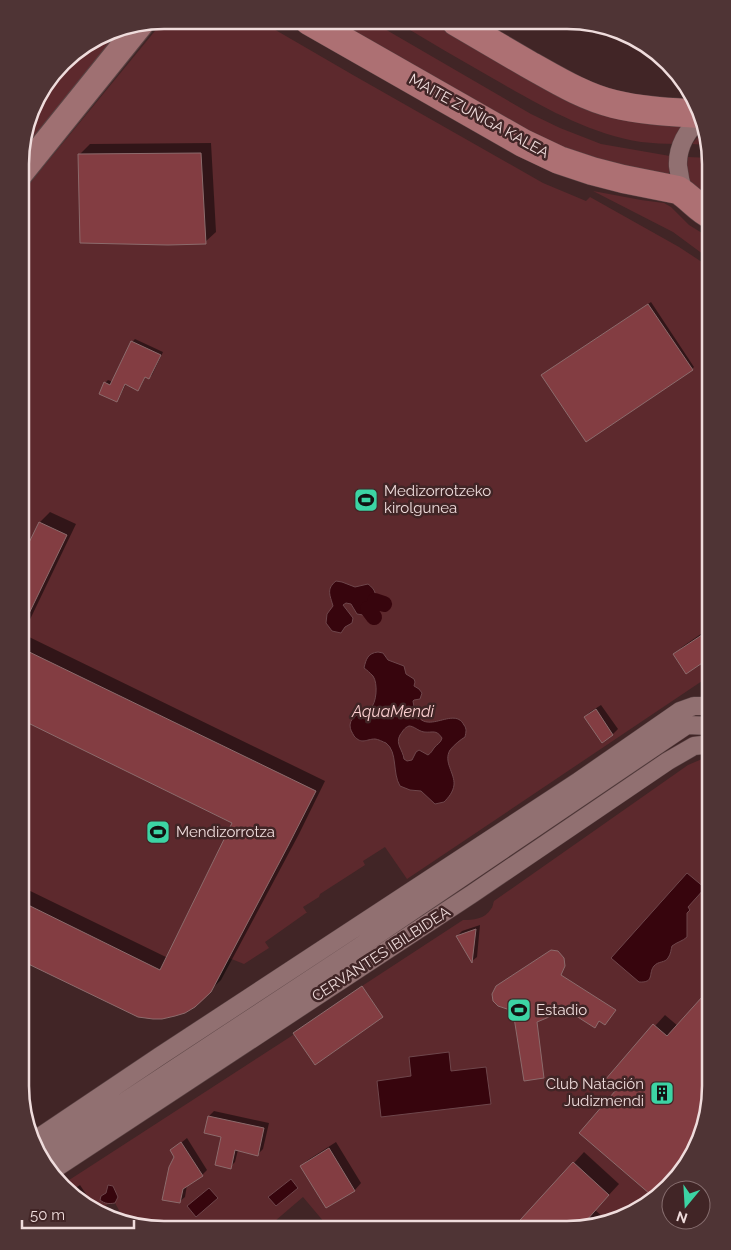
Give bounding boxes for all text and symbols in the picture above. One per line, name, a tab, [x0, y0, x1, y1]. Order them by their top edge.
street label: MAITE ZUÑIGA KALEA	[406, 70, 552, 162]
place label: Medizorrotzeko kirolgunea	[384, 482, 491, 517]
sports icon: Medizorrotzeko kirolgunea	[353, 487, 379, 513]
water label: AquaMendi	[351, 702, 435, 721]
sports icon: Mendizorrotza	[145, 819, 171, 845]
place label: Mendizorrotza	[176, 823, 275, 841]
street label: CERVANTES IBILBIDEA	[309, 903, 453, 1005]
sports icon: Estadio	[506, 997, 532, 1023]
place label: Estadio	[536, 1001, 587, 1019]
place label: Club Natación Judizmendi	[546, 1075, 644, 1110]
building icon: Club Natación Judizmendi	[649, 1080, 675, 1106]
north arrow	[661, 1180, 711, 1230]
scale bar	[22, 1198, 135, 1230]
text: 50 m	[30, 1206, 65, 1224]
text: N	[674, 1208, 690, 1227]

